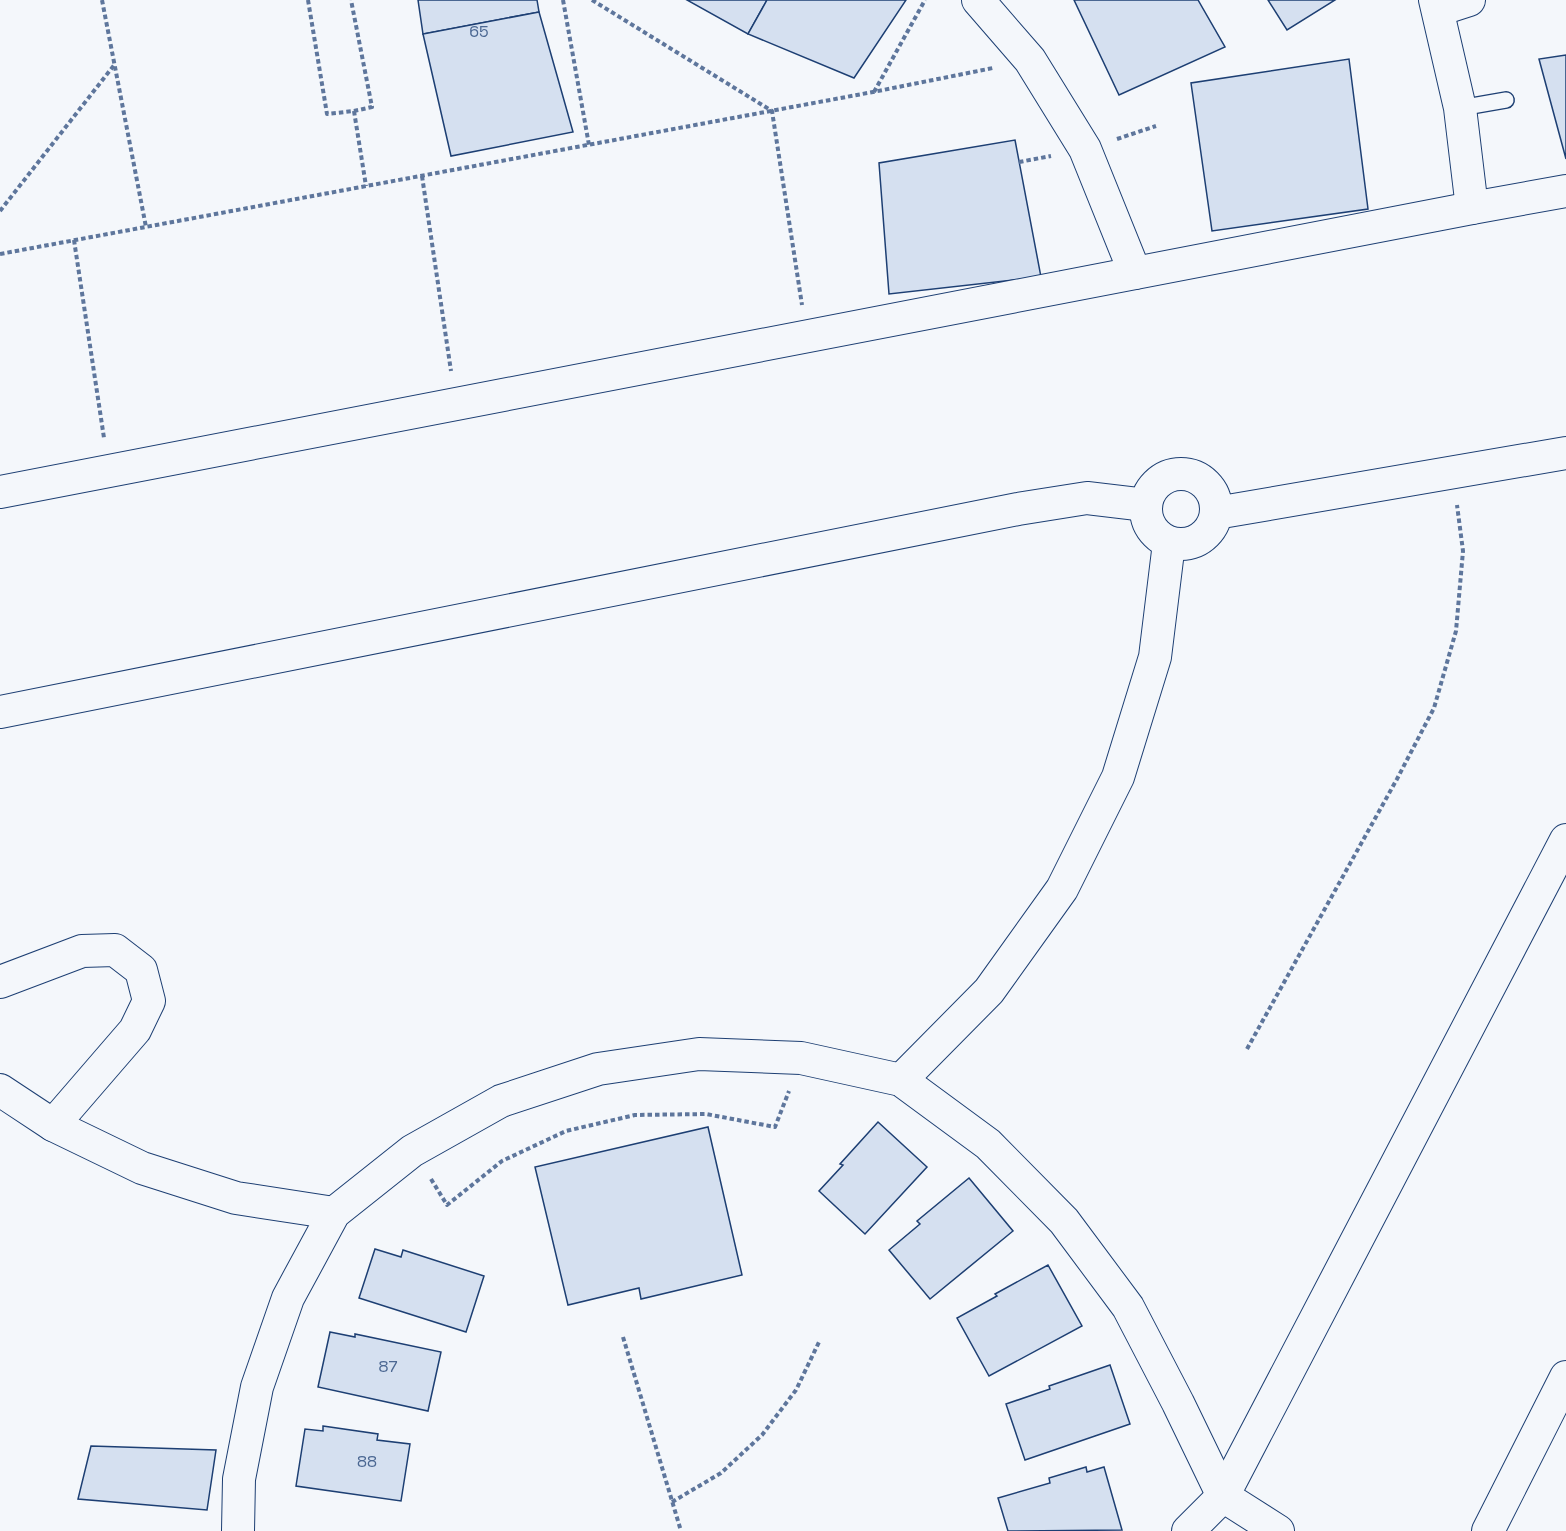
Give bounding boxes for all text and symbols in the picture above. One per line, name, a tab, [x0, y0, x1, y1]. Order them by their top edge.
house number: 65	[469, 21, 489, 42]
house number: 87	[379, 1356, 397, 1377]
house number: 88	[357, 1451, 377, 1472]

